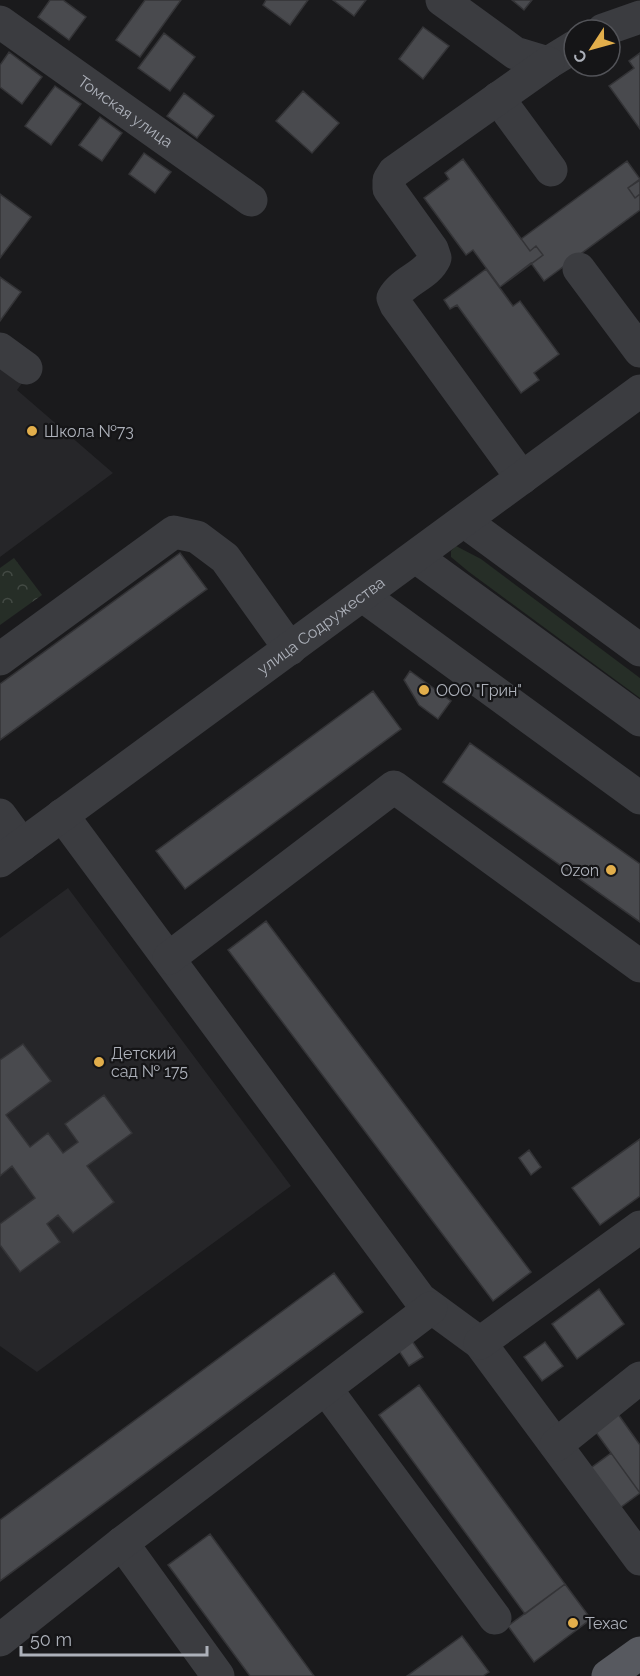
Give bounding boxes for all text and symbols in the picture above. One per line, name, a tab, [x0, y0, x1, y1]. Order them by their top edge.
north arrow	[562, 18, 622, 78]
text: С	[569, 46, 591, 67]
street label: Томская улица	[75, 71, 177, 151]
place label: Школа №73	[44, 422, 134, 441]
marker: Школа №73	[25, 424, 39, 438]
street label: улица Содружества	[253, 572, 388, 678]
place label: ООО "Грин"	[436, 681, 522, 700]
marker: ООО "Грин"	[417, 683, 431, 697]
place label: Ozon	[560, 861, 599, 880]
marker: Ozon	[604, 863, 618, 877]
place label: Детский сад № 175	[111, 1044, 188, 1081]
marker: Детский сад № 175	[92, 1055, 106, 1069]
place label: Техас	[585, 1614, 628, 1633]
marker: Техас	[566, 1616, 580, 1630]
scale bar	[21, 1619, 207, 1657]
text: 50 m	[30, 1629, 72, 1650]

